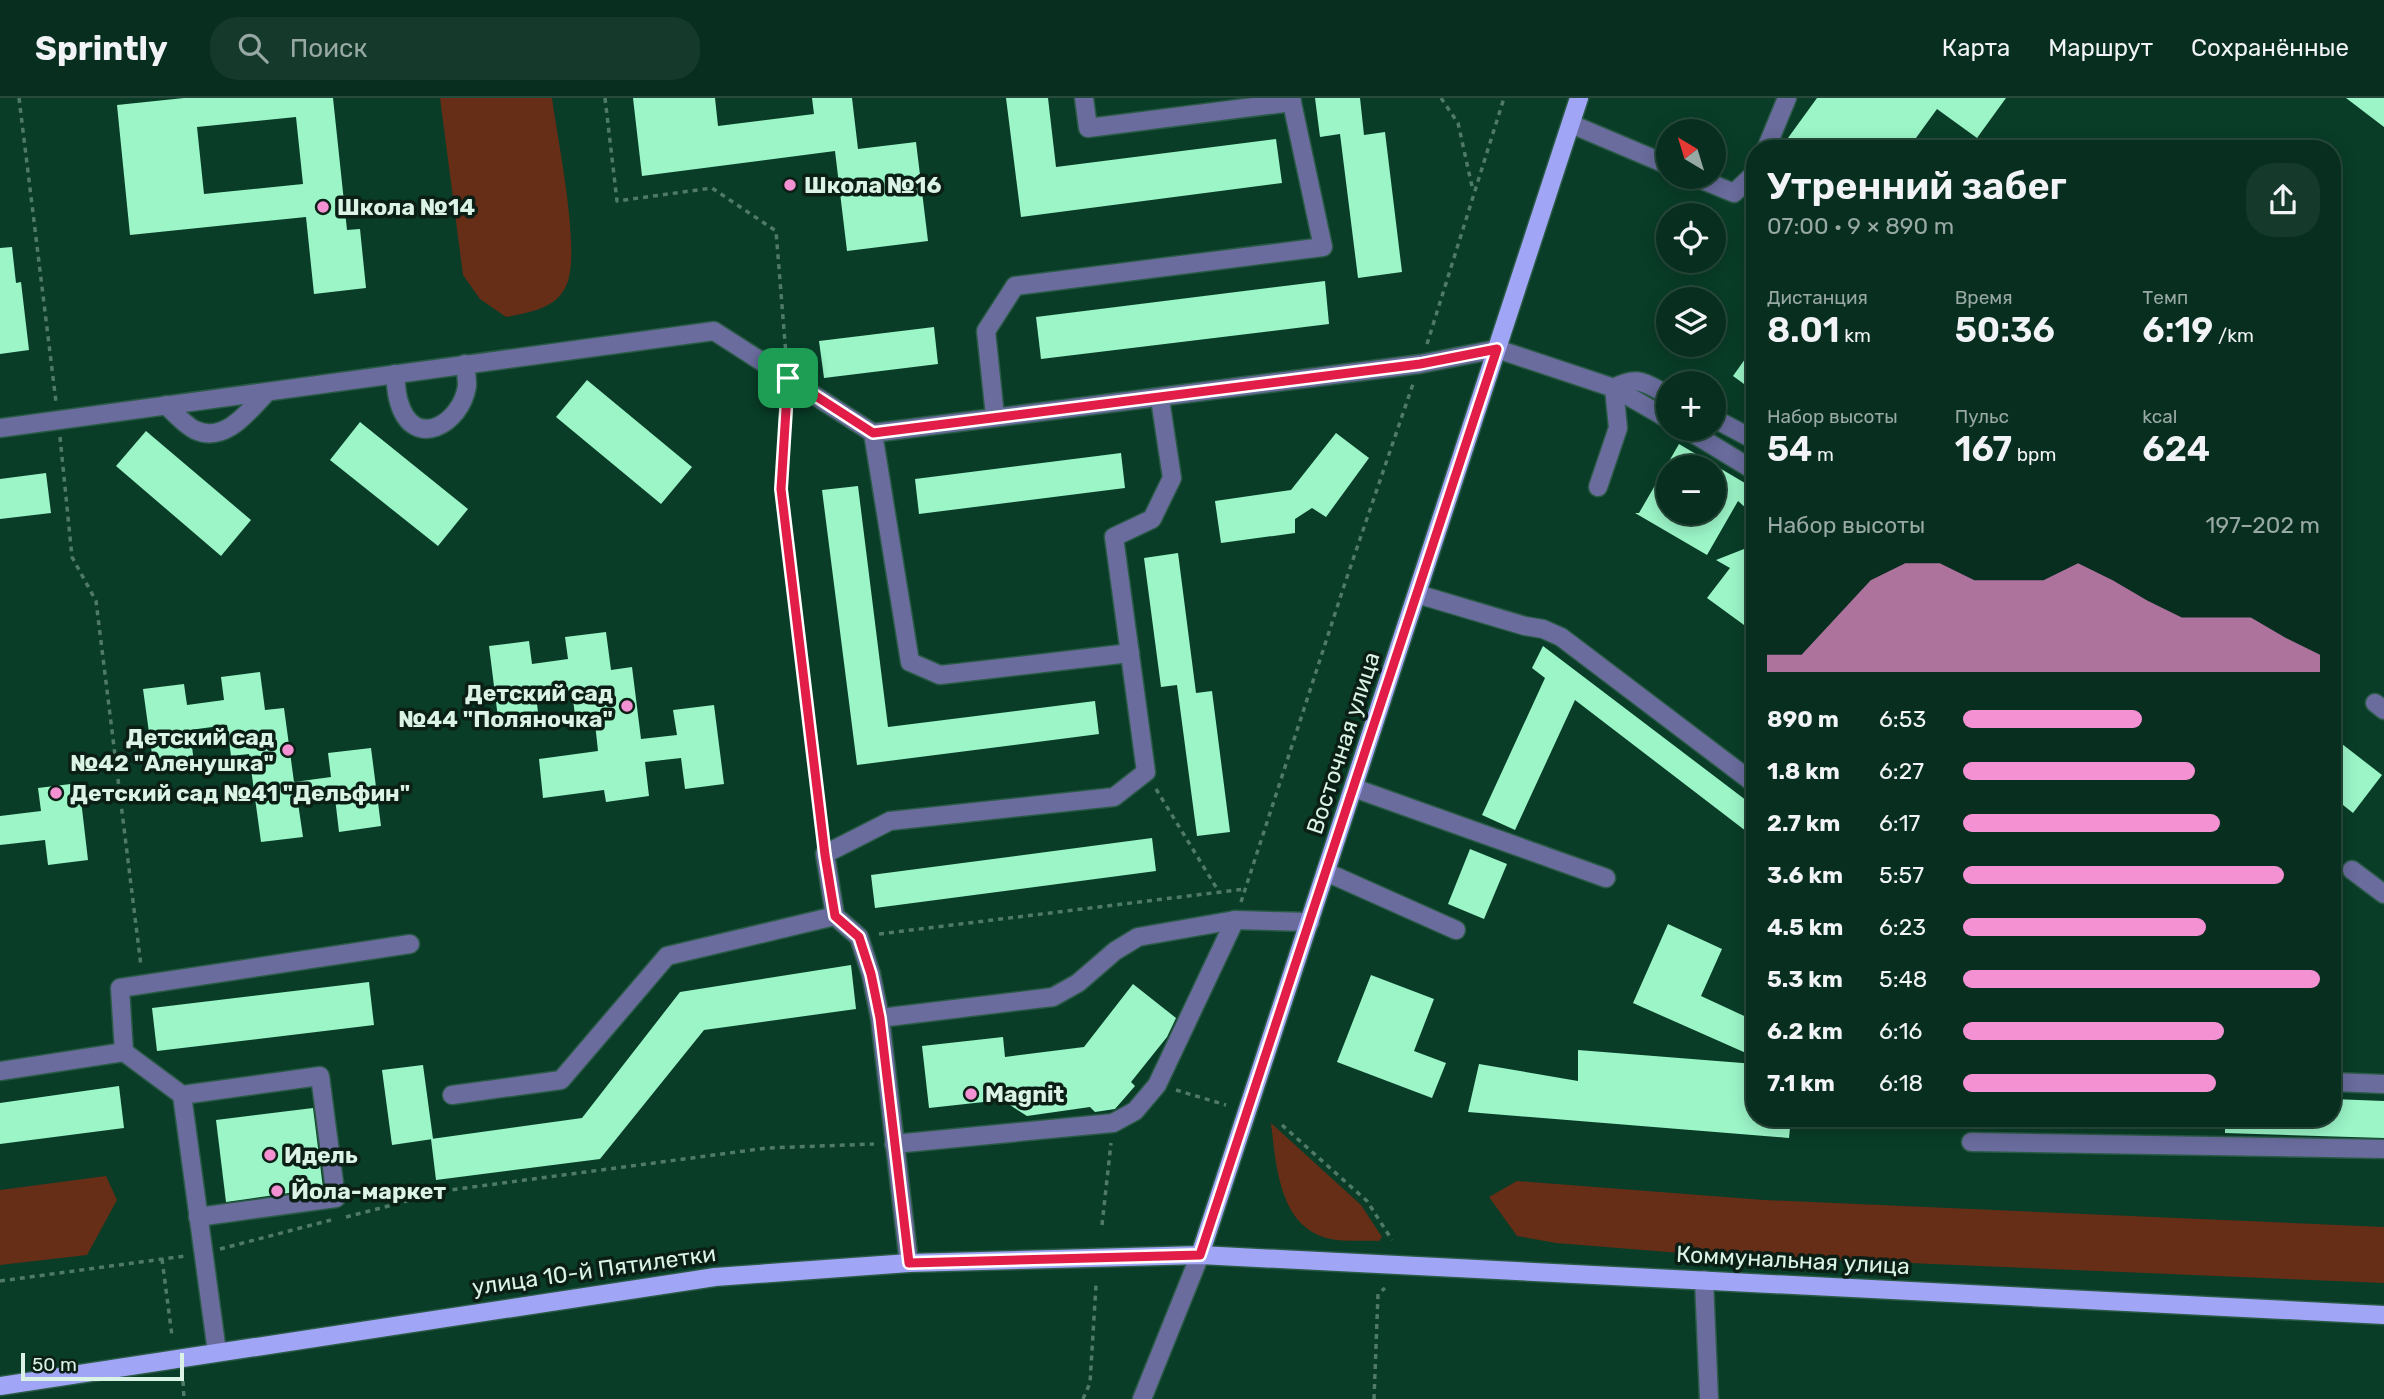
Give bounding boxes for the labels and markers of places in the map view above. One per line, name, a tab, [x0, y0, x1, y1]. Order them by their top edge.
place label: Школа №16	[804, 171, 941, 199]
marker: Школа №16	[782, 177, 798, 193]
place label: Школа №14	[337, 193, 475, 221]
marker: Школа №14	[315, 199, 331, 215]
pin	[758, 348, 818, 408]
place label: Детский сад №44 "Поляночка"	[398, 679, 613, 733]
marker: Детский сад №44 "Поляночка"	[619, 698, 635, 714]
place label: Детский сад №42 "Аленушка"	[70, 723, 274, 777]
marker: Детский сад №42 "Аленушка"	[280, 742, 296, 758]
place label: Детский сад №41 "Дельфин"	[70, 779, 410, 807]
marker: Детский сад №41 "Дельфин"	[48, 785, 64, 801]
place label: Magnit	[985, 1080, 1065, 1108]
marker: Magnit	[963, 1086, 979, 1102]
place label: Идель	[284, 1141, 358, 1169]
marker: Идель	[262, 1147, 278, 1163]
place label: Йола-маркет	[291, 1177, 447, 1205]
marker: Йола-маркет	[269, 1183, 285, 1199]

